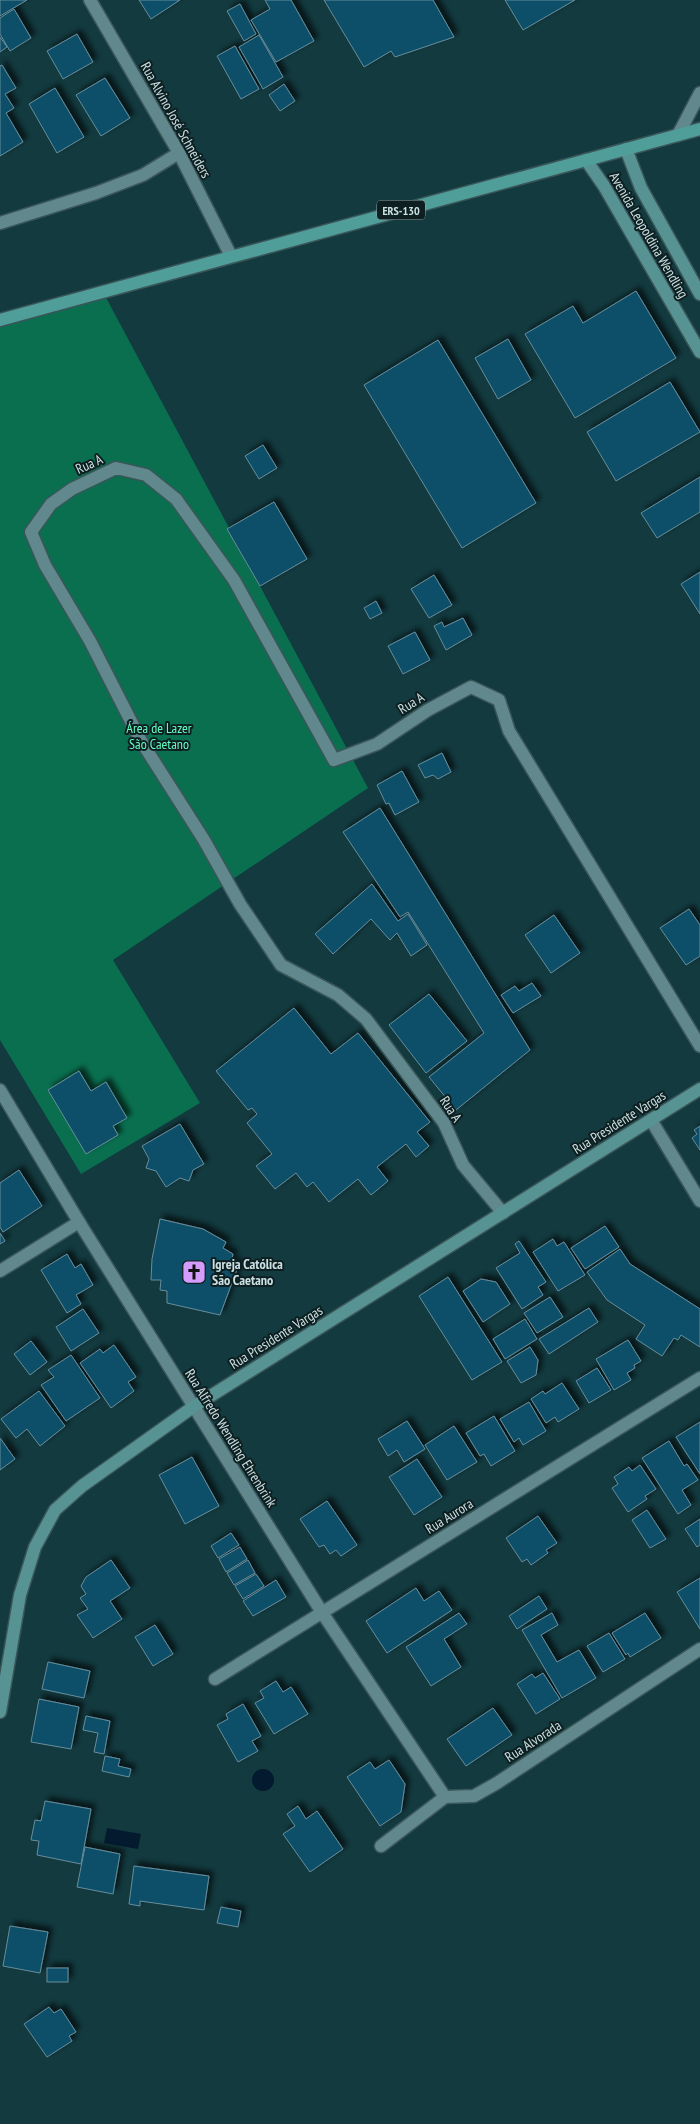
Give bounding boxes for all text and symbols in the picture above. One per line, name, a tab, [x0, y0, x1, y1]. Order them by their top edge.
street label: Rua Alvino José Schneiders	[137, 59, 215, 181]
street label: Avenida Leopoldina Wendling	[606, 169, 692, 301]
road number: ERS-130	[377, 200, 425, 220]
street label: Rua A	[73, 450, 106, 478]
street label: Rua A	[395, 688, 428, 718]
park label: Área de Lazer São Caetano	[126, 719, 192, 753]
street label: Rua Presidente Vargas	[569, 1086, 669, 1158]
street label: Rua A	[436, 1093, 466, 1126]
place label: Igreja Católica São Caetano	[212, 1255, 283, 1289]
church icon: Igreja Católica São Caetano	[181, 1259, 207, 1285]
street label: Rua Presidente Vargas	[226, 1301, 326, 1373]
street label: Rua Alfredo Wendling Ehrenbrink	[181, 1365, 281, 1511]
street label: Rua Aurora	[422, 1494, 476, 1538]
street label: Rua Alvorada	[501, 1716, 565, 1766]

